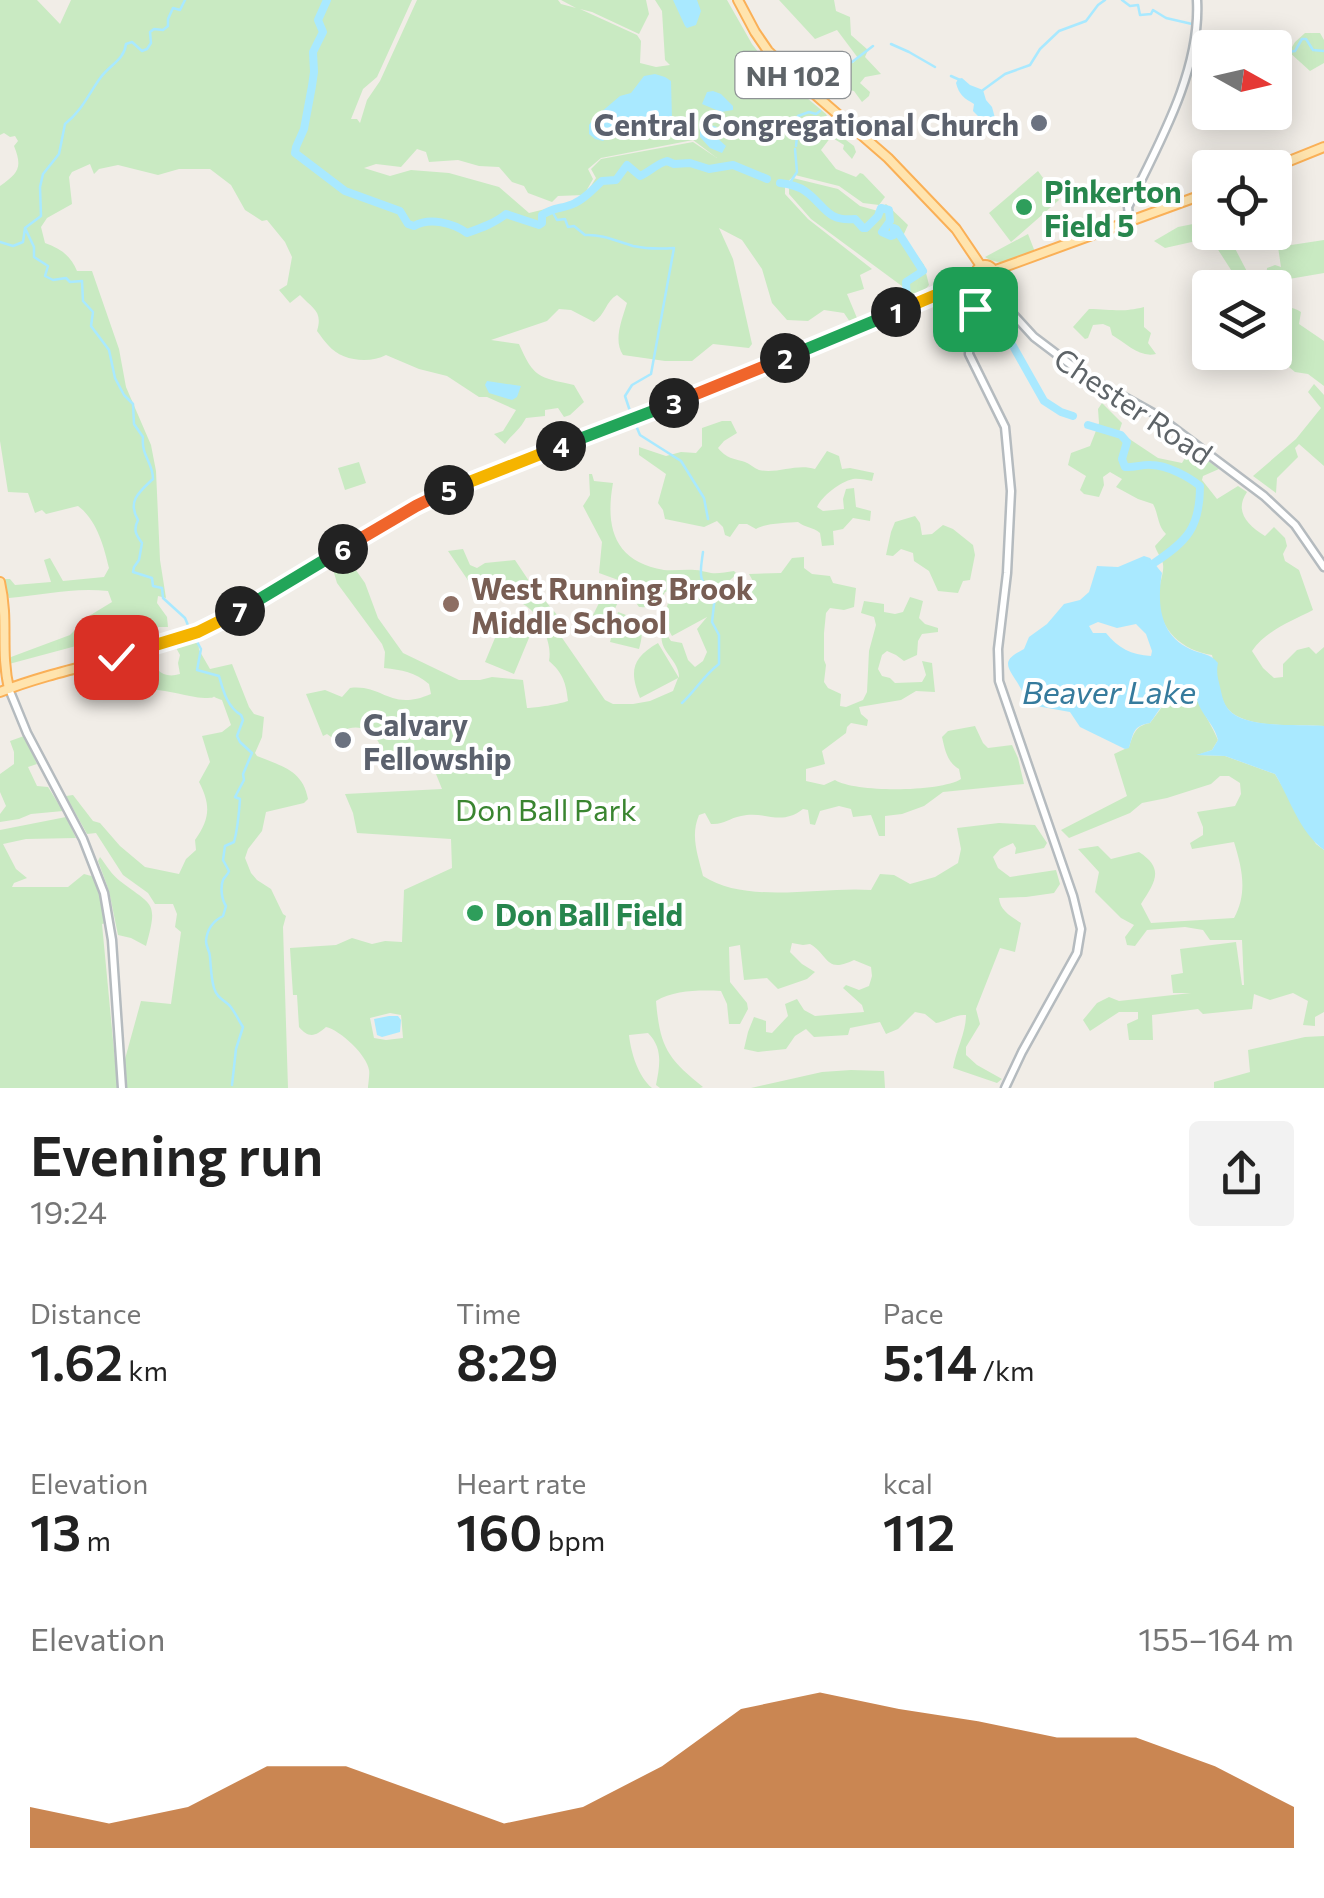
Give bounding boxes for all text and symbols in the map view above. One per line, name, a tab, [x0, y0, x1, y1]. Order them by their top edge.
north arrow	[1192, 30, 1292, 130]
map controls	[1192, 30, 1292, 370]
road number: NH 102	[736, 52, 850, 98]
place label: Central Congregational Church	[594, 105, 1019, 142]
marker: Central Congregational Church	[1028, 112, 1050, 134]
button: locate	[1192, 150, 1292, 250]
place label: Pinkerton Field 5	[1044, 172, 1182, 243]
marker: Pinkerton Field 5	[1013, 196, 1035, 218]
pin	[933, 267, 1018, 352]
button: layers	[1192, 270, 1292, 370]
icon: arrive	[948, 282, 1003, 337]
pin: 1	[871, 287, 921, 337]
text: 1	[890, 295, 902, 329]
pin: 2	[760, 333, 810, 383]
street label: Chester Road	[1048, 339, 1220, 471]
text: 2	[777, 341, 793, 375]
pin: 3	[649, 378, 699, 428]
text: 3	[666, 386, 682, 420]
pin: 4	[536, 421, 586, 471]
text: 4	[552, 429, 570, 463]
pin: 5	[424, 465, 474, 515]
text: 5	[441, 473, 457, 507]
pin: 6	[318, 524, 368, 574]
text: 6	[334, 532, 352, 566]
place label: West Running Brook Middle School	[471, 569, 753, 640]
pin: 7	[215, 586, 265, 636]
marker: West Running Brook Middle School	[440, 593, 462, 615]
text: 7	[232, 594, 248, 628]
pin	[74, 615, 159, 700]
icon: check	[89, 630, 144, 685]
water label: Beaver Lake	[1022, 671, 1196, 711]
place label: Calvary Fellowship	[363, 705, 512, 776]
marker: Calvary Fellowship	[332, 729, 354, 751]
park label: Don Ball Park	[455, 790, 637, 827]
place label: Don Ball Field	[495, 895, 683, 932]
marker: Don Ball Field	[464, 902, 486, 924]
text: Evening run	[30, 1120, 323, 1187]
button: share	[1189, 1121, 1294, 1226]
text: 19:24	[30, 1191, 107, 1231]
text: Distance	[30, 1296, 141, 1330]
text: Time	[456, 1296, 521, 1330]
text: Pace	[883, 1296, 944, 1330]
text: 1.62	[30, 1330, 123, 1391]
text: 8:29	[456, 1330, 558, 1391]
text: 5:14	[883, 1330, 977, 1391]
text: km	[123, 1353, 168, 1387]
text: /km	[977, 1353, 1035, 1387]
text: Elevation	[30, 1466, 148, 1500]
text: Heart rate	[456, 1466, 586, 1500]
text: kcal	[883, 1466, 933, 1500]
text: 13	[30, 1500, 81, 1561]
text: 160	[456, 1500, 542, 1561]
text: 112	[883, 1500, 955, 1561]
text: m	[81, 1523, 111, 1557]
text: bpm	[542, 1523, 605, 1557]
text: Elevation	[30, 1618, 165, 1658]
text: 155–164 m	[1138, 1618, 1294, 1658]

